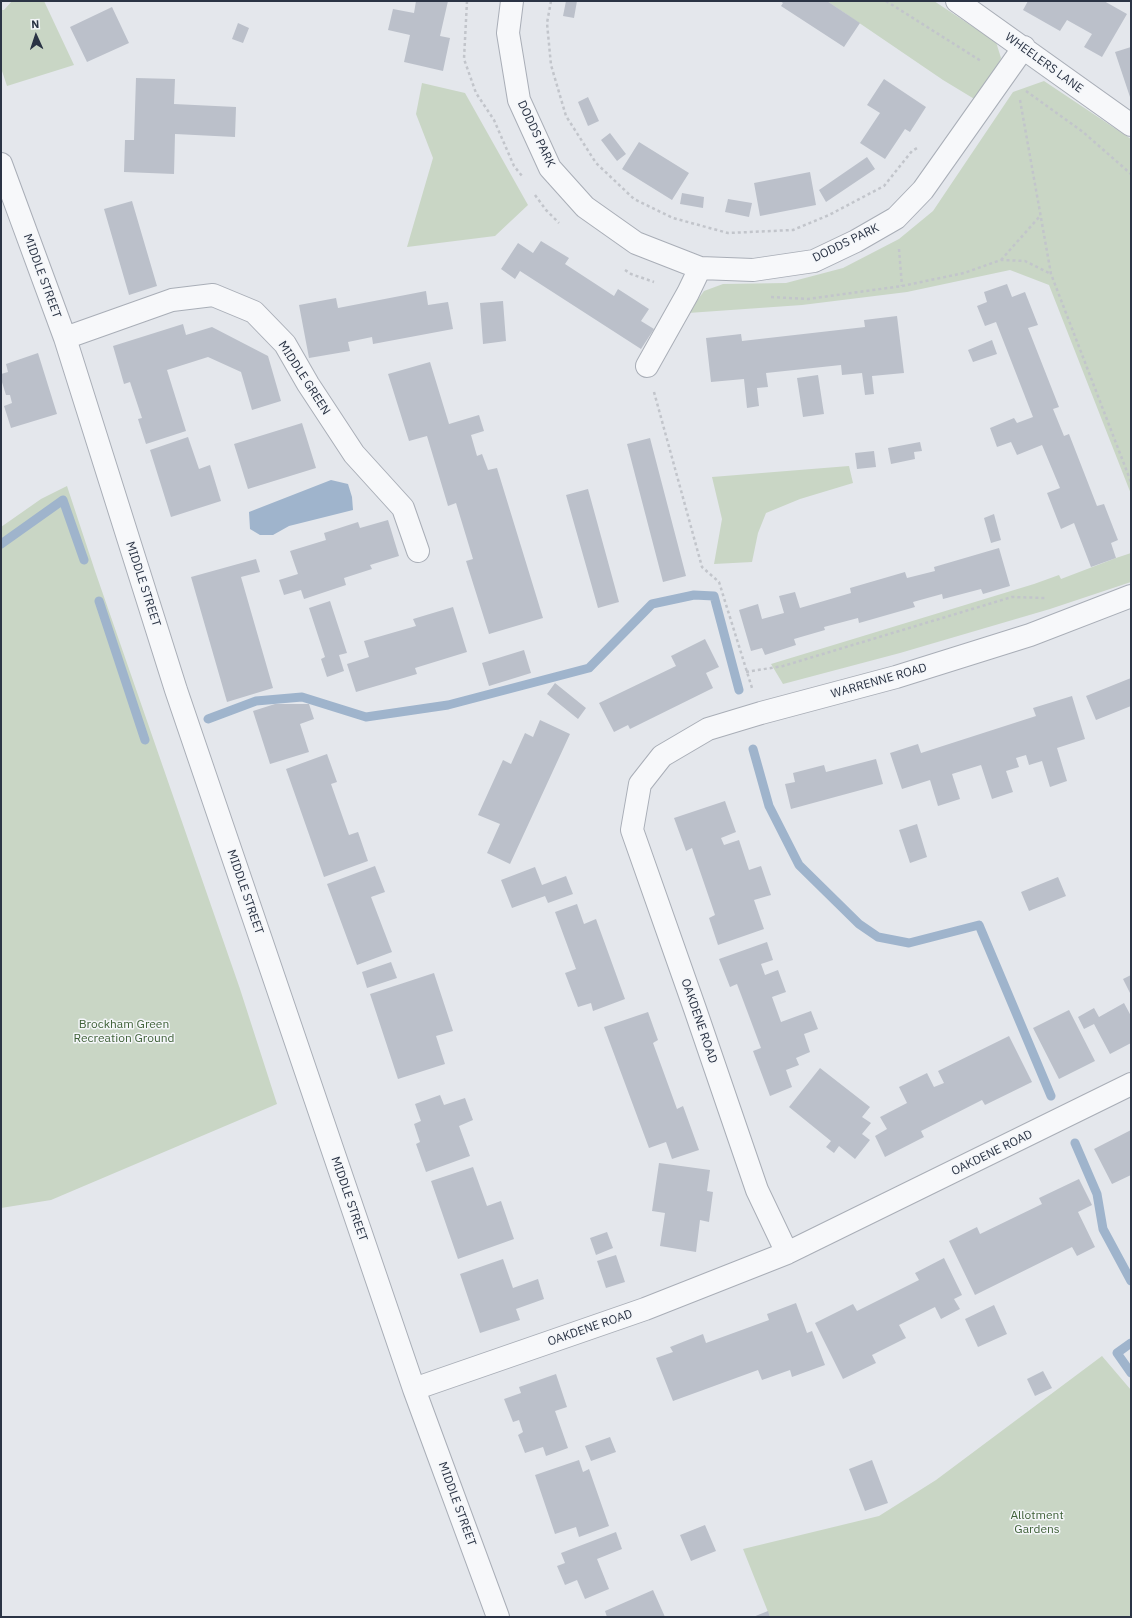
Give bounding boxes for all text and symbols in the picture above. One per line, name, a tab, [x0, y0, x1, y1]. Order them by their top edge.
north arrow	[16, 16, 56, 56]
text: N	[31, 17, 40, 31]
street label: WHEELERS LANE	[1002, 30, 1086, 96]
street label: DODDS PARK	[514, 98, 558, 170]
street label: DODDS PARK	[810, 221, 882, 265]
street label: MIDDLE STREET	[20, 232, 64, 320]
street label: MIDDLE GREEN	[275, 338, 333, 418]
street label: MIDDLE STREET	[122, 540, 164, 628]
street label: WARRENNE ROAD	[829, 660, 929, 702]
street label: MIDDLE STREET	[224, 848, 266, 936]
street label: OAKDENE ROAD	[678, 977, 720, 1065]
park label: Brockham Green Recreation Ground	[73, 1018, 175, 1046]
street label: OAKDENE ROAD	[949, 1127, 1035, 1179]
street label: MIDDLE STREET	[328, 1155, 370, 1243]
street label: OAKDENE ROAD	[546, 1307, 634, 1349]
street label: MIDDLE STREET	[435, 1460, 479, 1548]
park label: Allotment Gardens	[1010, 1509, 1064, 1537]

